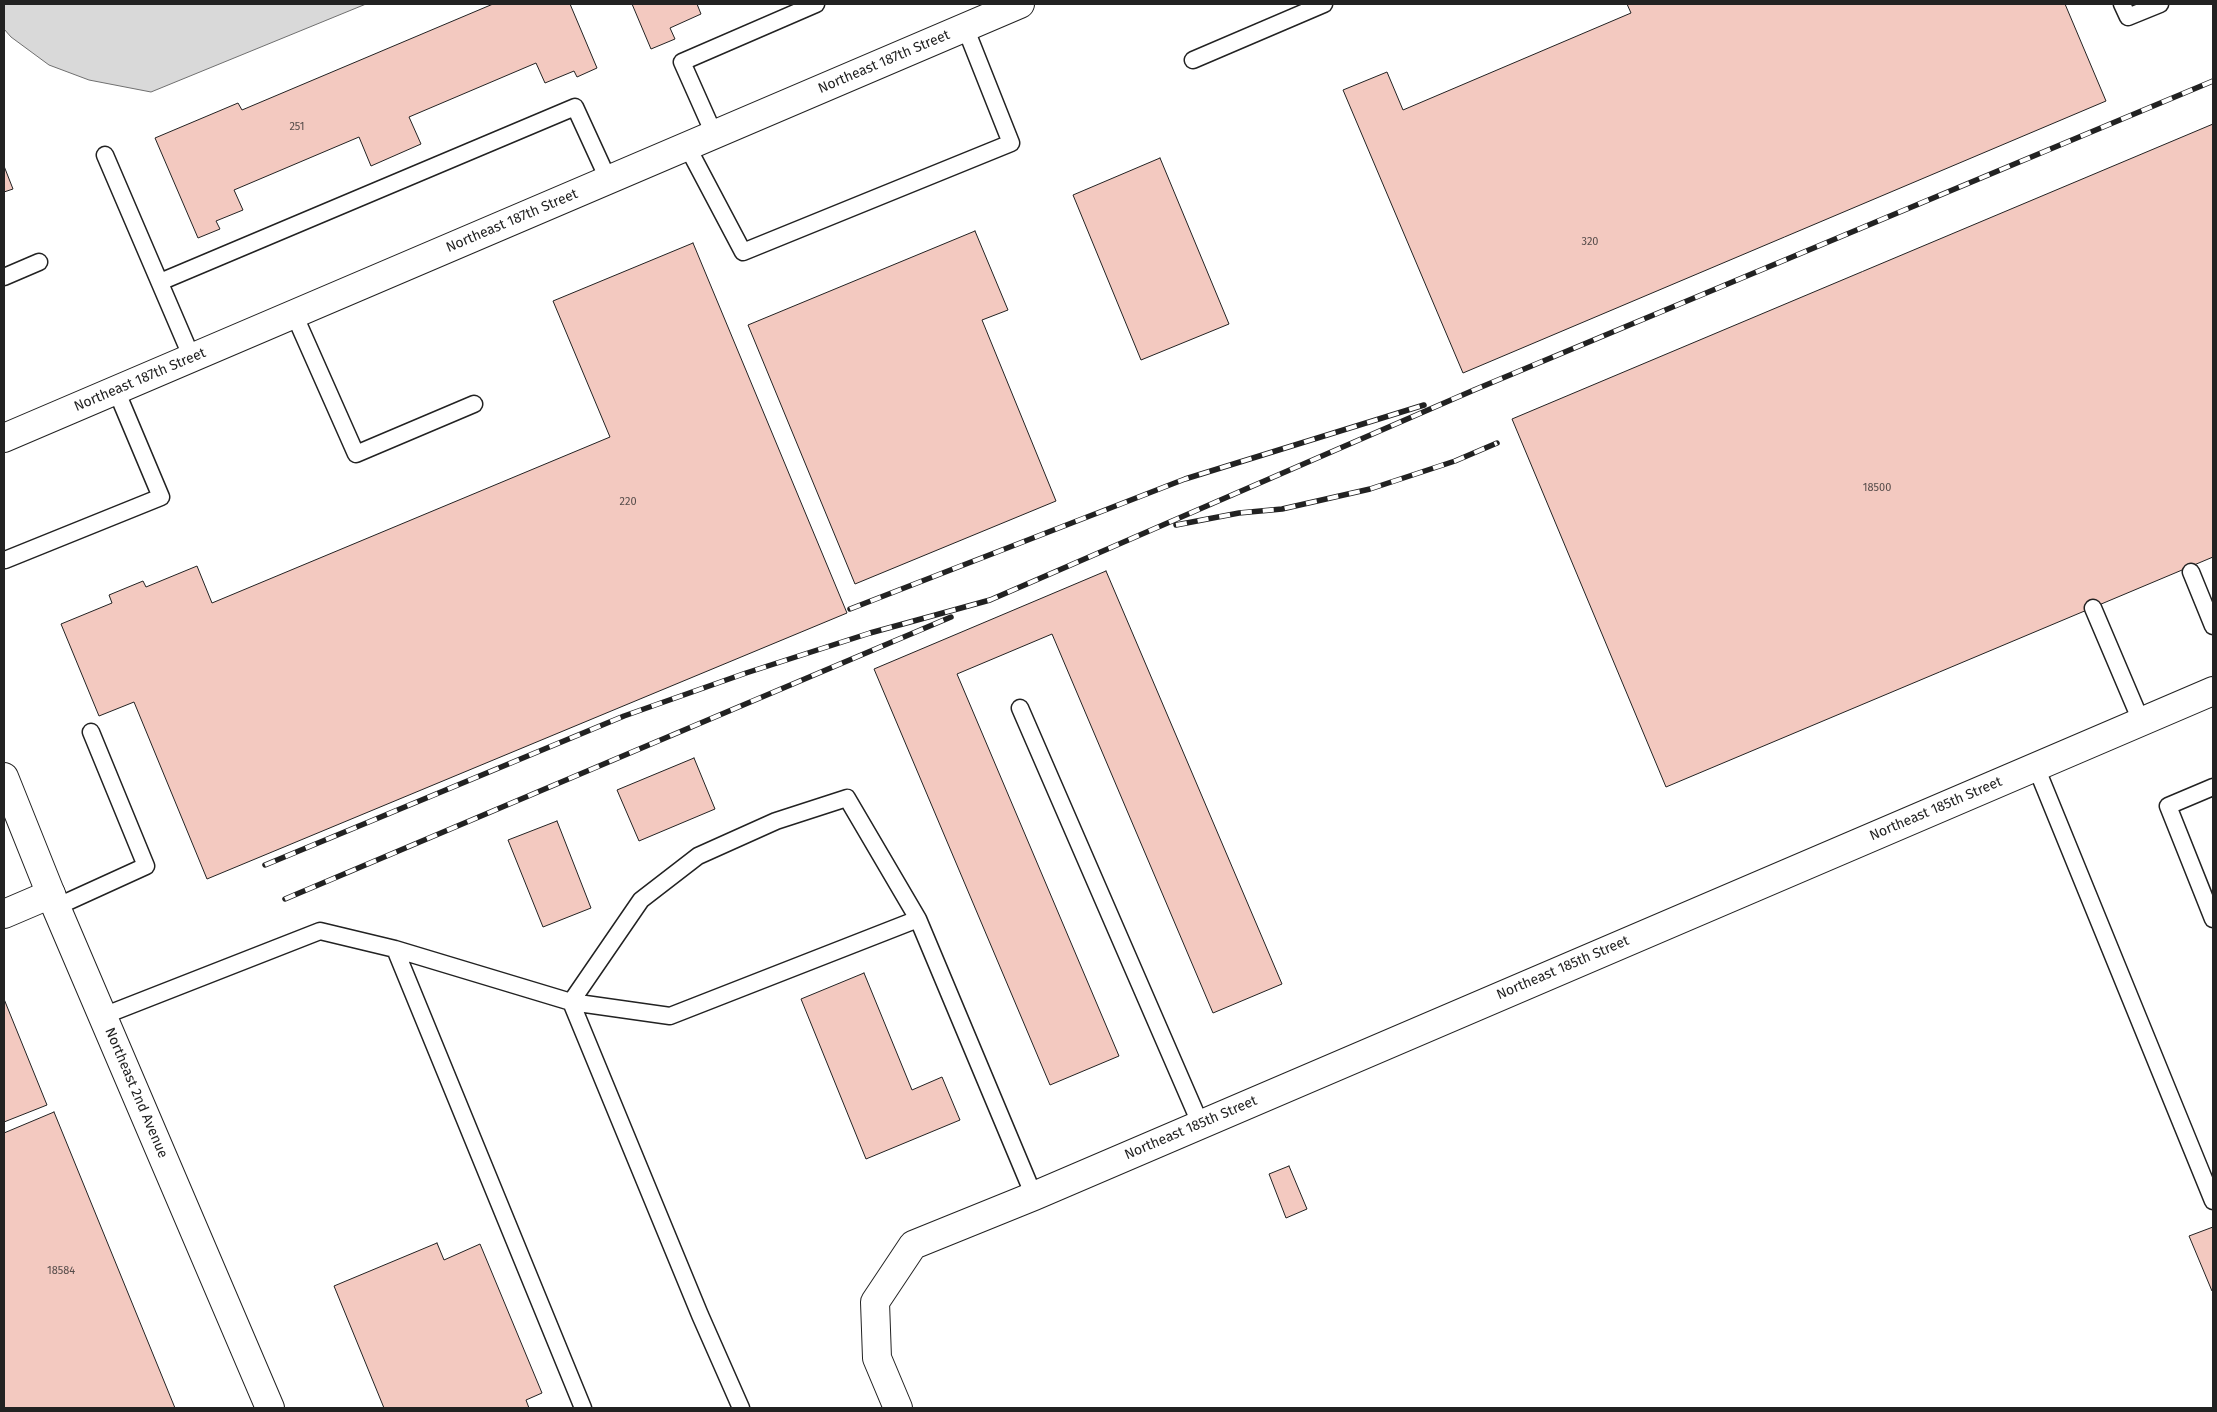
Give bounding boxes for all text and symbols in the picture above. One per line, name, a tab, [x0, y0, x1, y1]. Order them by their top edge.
street label: Northeast 187th Street	[816, 27, 952, 97]
house number: 251	[289, 120, 305, 134]
street label: Northeast 187th Street	[444, 186, 580, 256]
house number: 320	[1582, 235, 1598, 249]
street label: Northeast 187th Street	[72, 345, 208, 415]
house number: 18500	[1863, 481, 1891, 495]
house number: 220	[619, 495, 637, 509]
street label: Northeast 185th Street	[1867, 773, 2005, 845]
street label: Northeast 185th Street	[1494, 932, 1632, 1004]
street label: Northeast 2nd Avenue	[101, 1025, 171, 1161]
street label: Northeast 185th Street	[1122, 1092, 1260, 1164]
house number: 18584	[47, 1264, 75, 1278]

